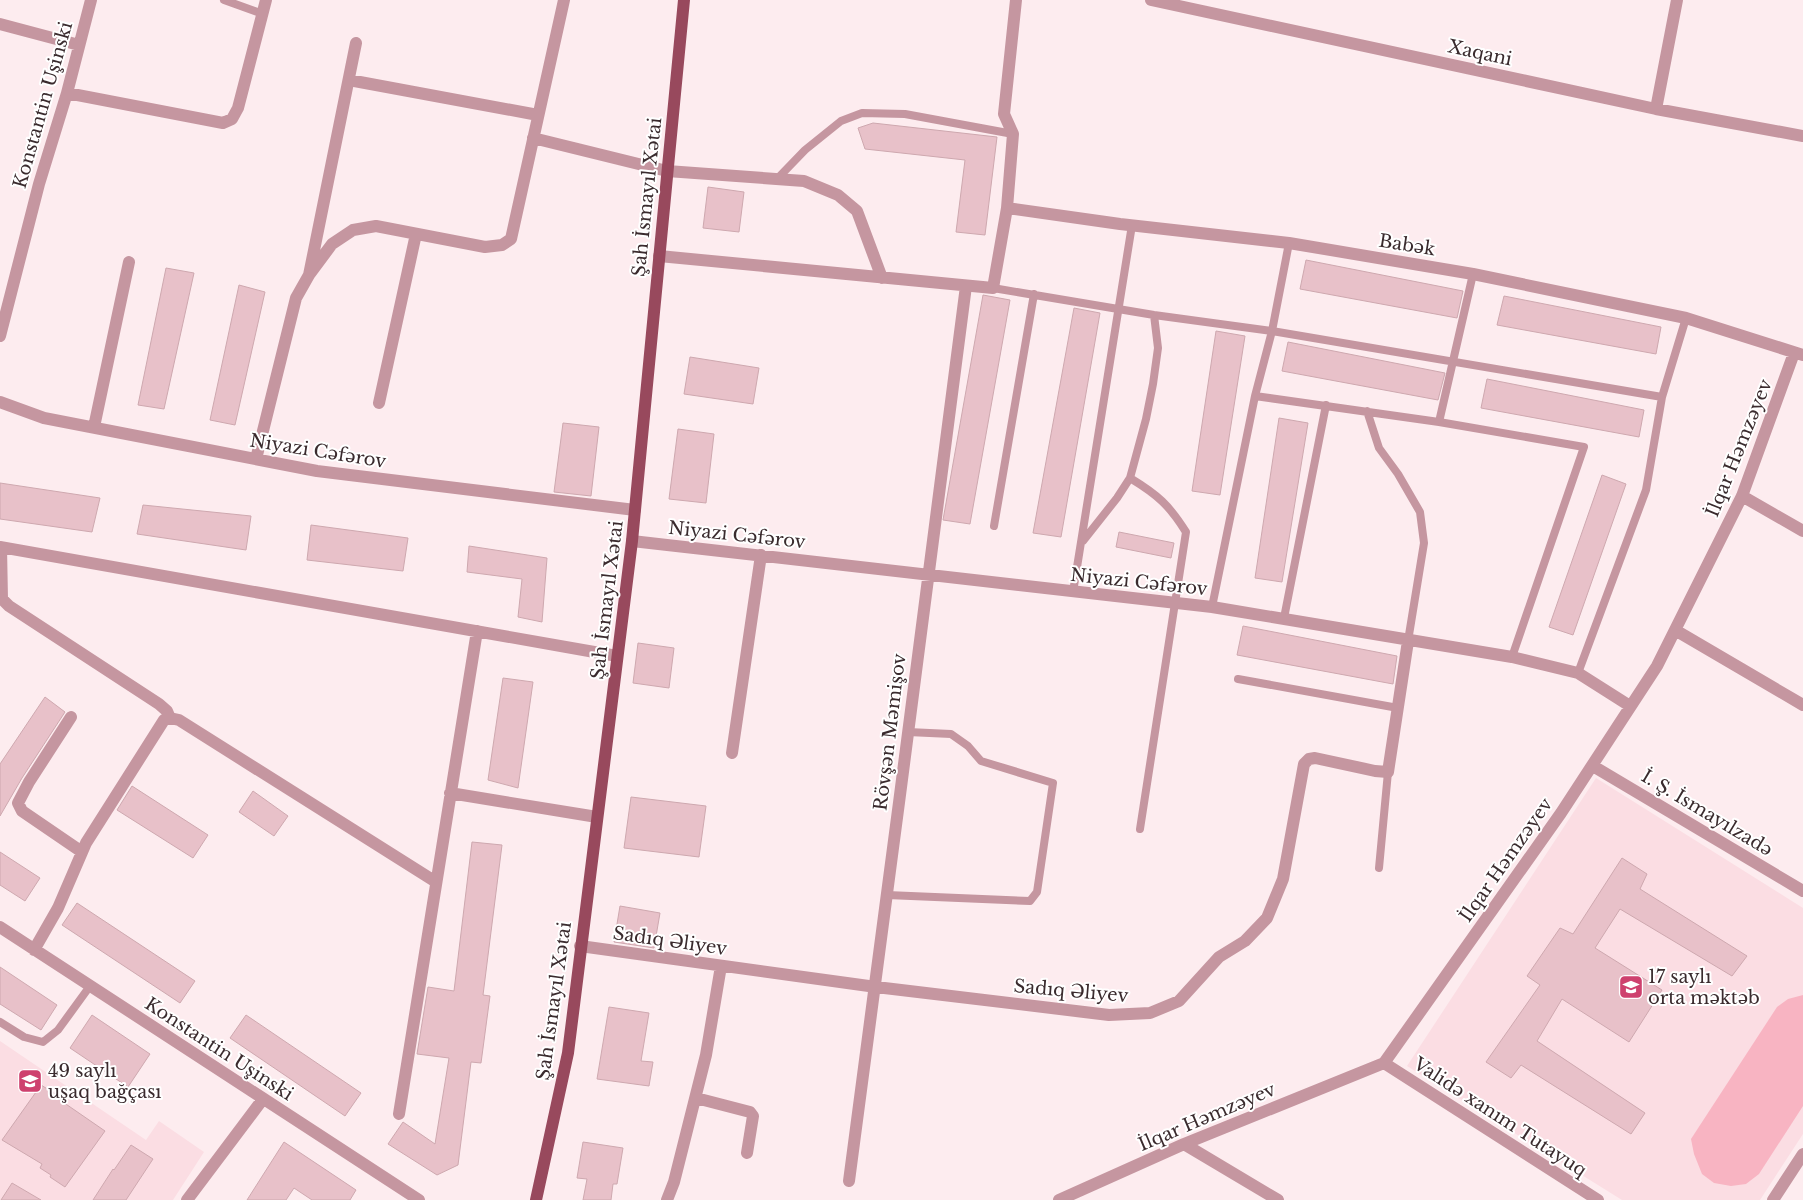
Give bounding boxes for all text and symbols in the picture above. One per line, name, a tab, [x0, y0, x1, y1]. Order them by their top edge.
street label: Konstantin Uşinski	[9, 19, 77, 191]
street label: Xaqani	[1446, 35, 1514, 71]
street label: Şah İsmayıl Xətai	[627, 116, 666, 278]
street label: Babək	[1377, 230, 1437, 260]
street label: İlqar Həmzəyev	[1700, 376, 1777, 520]
street label: Niyazi Cəfərov	[248, 429, 388, 473]
street label: Niyazi Cəfərov	[667, 517, 807, 553]
street label: Şah İsmayıl Xətai	[585, 519, 628, 681]
street label: Niyazi Cəfərov	[1069, 564, 1209, 600]
street label: Rövşən Məmişov	[869, 652, 911, 812]
street label: İ. Ş. İsmayılzadə	[1637, 764, 1777, 861]
street label: İlqar Həmzəyev	[1454, 793, 1557, 926]
street label: Şah İsmayıl Xətai	[531, 920, 576, 1082]
street label: Sadıq Əliyev	[611, 922, 729, 960]
place label: 17 saylı orta məktəb	[1648, 966, 1760, 1009]
school or university icon: 17 saylı orta məktəb	[1618, 974, 1644, 1000]
street label: Sadıq Əliyev	[1013, 975, 1129, 1007]
street label: Konstantin Uşinski	[141, 993, 297, 1105]
street label: Validə xanım Tutayuq	[1408, 1052, 1591, 1181]
place label: 49 saylı uşaq bağçası	[48, 1060, 162, 1103]
school or university icon: 49 saylı uşaq bağçası	[17, 1068, 43, 1094]
street label: İlqar Həmzəyev	[1135, 1077, 1279, 1156]

